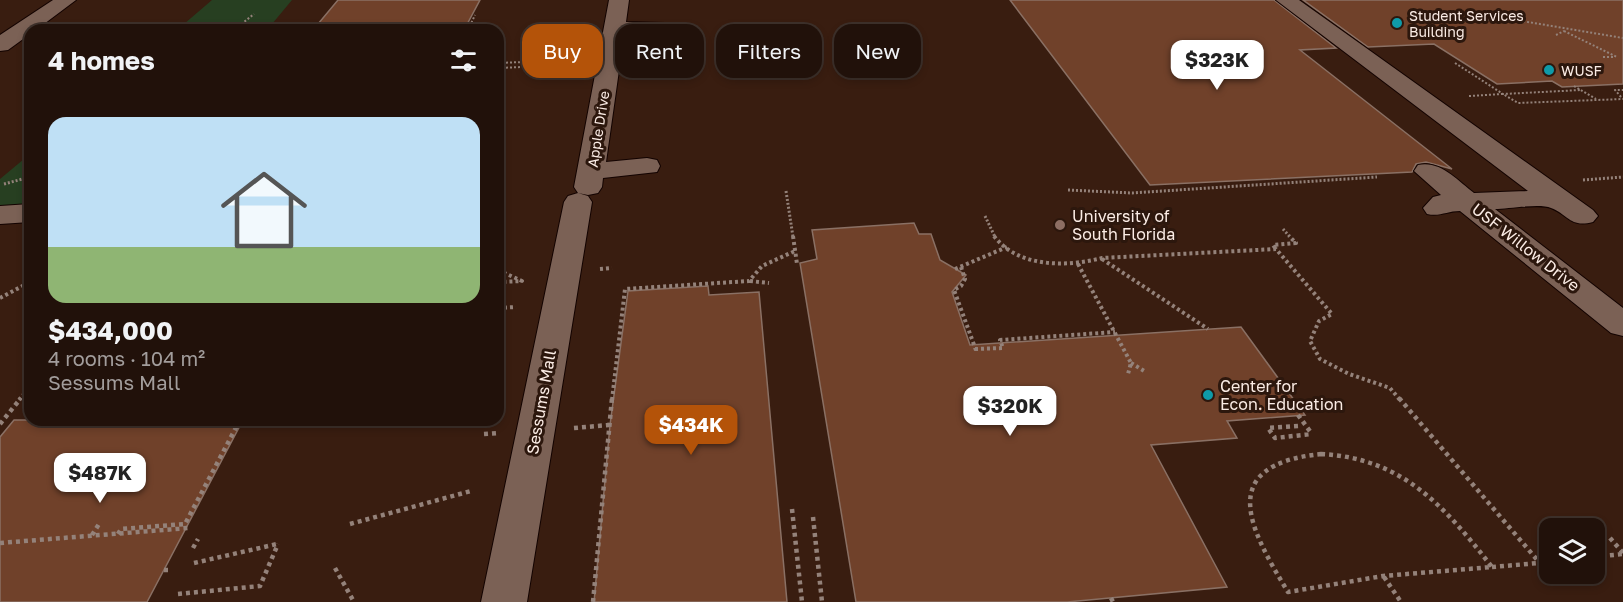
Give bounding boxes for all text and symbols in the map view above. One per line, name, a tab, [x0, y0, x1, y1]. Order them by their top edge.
place label: Student Services Building	[1409, 7, 1524, 40]
marker: Student Services Building	[1390, 16, 1404, 30]
chip: Buy	[522, 24, 603, 78]
chip: Rent	[615, 24, 704, 78]
chip: Filters	[716, 24, 822, 78]
chip: New	[834, 24, 921, 78]
pin: $323K	[1175, 40, 1259, 91]
icon: filters	[447, 44, 480, 77]
text: 4 homes	[48, 45, 155, 76]
text: $323K	[1185, 47, 1249, 71]
place label: WUSF	[1561, 62, 1602, 79]
marker: WUSF	[1542, 63, 1556, 77]
street label: Apple Drive	[584, 90, 612, 168]
icon: home	[210, 156, 318, 264]
street label: USF Willow Drive	[1468, 199, 1584, 295]
place label: University of South Florida	[1072, 206, 1175, 244]
marker: University of South Florida	[1053, 218, 1067, 232]
text: $434,000	[48, 315, 173, 346]
text: 4 rooms · 104 m²	[48, 346, 205, 370]
street label: Sessums Mall	[522, 348, 560, 456]
text: Sessums Mall	[48, 370, 180, 394]
place label: Center for Econ. Education	[1220, 376, 1343, 414]
pin: $320K	[968, 386, 1052, 437]
marker: Center for Econ. Education	[1201, 388, 1215, 402]
text: $320K	[977, 393, 1043, 417]
pin: $434K	[649, 405, 733, 456]
text: $434K	[658, 412, 724, 436]
pin: $487K	[58, 453, 142, 504]
text: $487K	[68, 460, 132, 484]
map controls	[1539, 518, 1605, 584]
button: layers	[1539, 518, 1605, 584]

